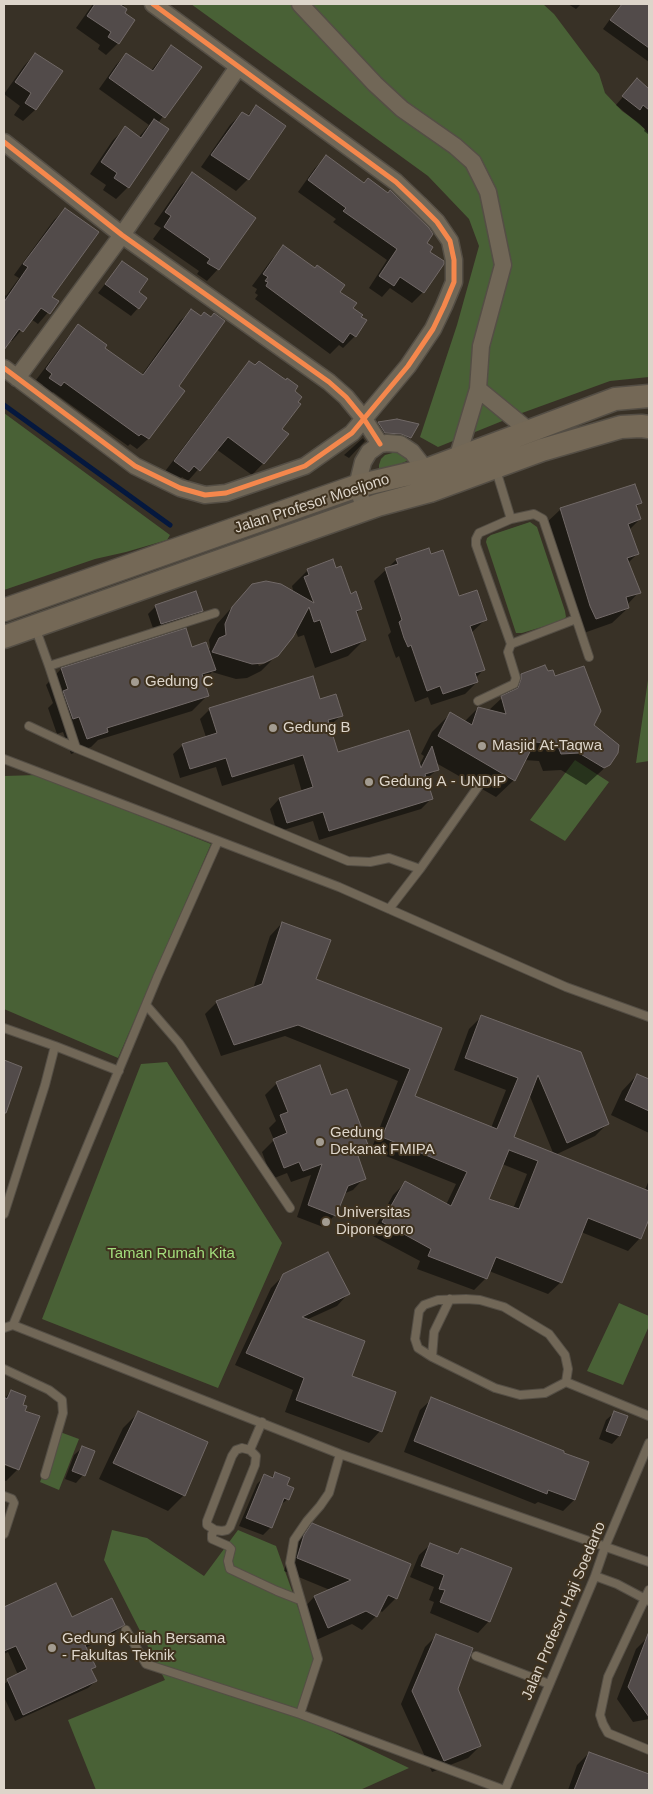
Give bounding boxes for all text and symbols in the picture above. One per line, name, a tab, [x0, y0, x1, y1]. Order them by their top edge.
street label: Jalan Profesor Moeljono	[232, 470, 392, 538]
place label: Gedung C	[145, 673, 213, 691]
marker: Gedung C	[129, 676, 141, 688]
place label: Gedung B	[283, 719, 351, 737]
marker: Gedung B	[267, 722, 279, 734]
place label: Masjid At-Taqwa	[492, 737, 602, 755]
marker: Masjid At-Taqwa	[476, 740, 488, 752]
place label: Gedung A - UNDIP	[379, 773, 507, 791]
marker: Gedung A - UNDIP	[363, 776, 375, 788]
place label: Gedung Dekanat FMIPA	[330, 1124, 435, 1159]
marker: Gedung Dekanat FMIPA	[314, 1136, 326, 1148]
place label: Universitas Diponegoro	[336, 1204, 414, 1239]
marker: Universitas Diponegoro	[320, 1216, 332, 1228]
park label: Taman Rumah Kita	[107, 1245, 235, 1263]
street label: Jalan Profesor Haji Soedarto	[518, 1519, 610, 1703]
place label: Gedung Kuliah Bersama - Fakultas Teknik	[62, 1630, 225, 1665]
marker: Gedung Kuliah Bersama - Fakultas Teknik	[46, 1642, 58, 1654]

